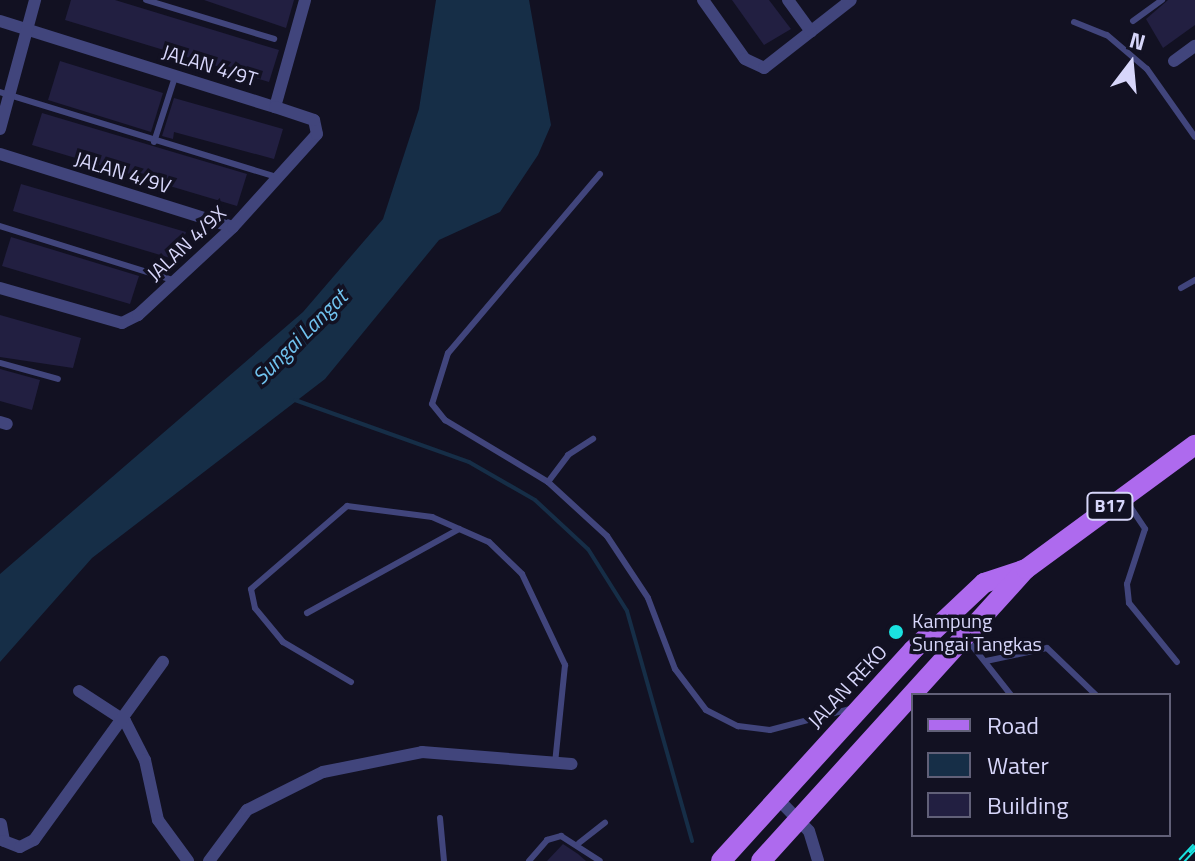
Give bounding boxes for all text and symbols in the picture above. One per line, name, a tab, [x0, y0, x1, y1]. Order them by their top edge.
text: N	[1126, 22, 1150, 59]
north arrow	[1091, 24, 1171, 104]
street label: JALAN 4/9T	[159, 39, 261, 91]
street label: JALAN 4/9V	[72, 146, 174, 198]
street label: JALAN 4/9X	[142, 200, 230, 286]
water label: Sungai Langat	[247, 284, 353, 390]
road number: B17	[1086, 492, 1134, 520]
place label: Kampung Sungai Tangkas	[912, 608, 1042, 655]
marker: Kampung Sungai Tangkas	[887, 623, 905, 641]
street label: JALAN REKO	[803, 640, 891, 732]
legend	[911, 693, 1171, 837]
text: Road	[987, 707, 1039, 743]
text: Water	[987, 747, 1049, 783]
text: Building	[987, 787, 1069, 823]

